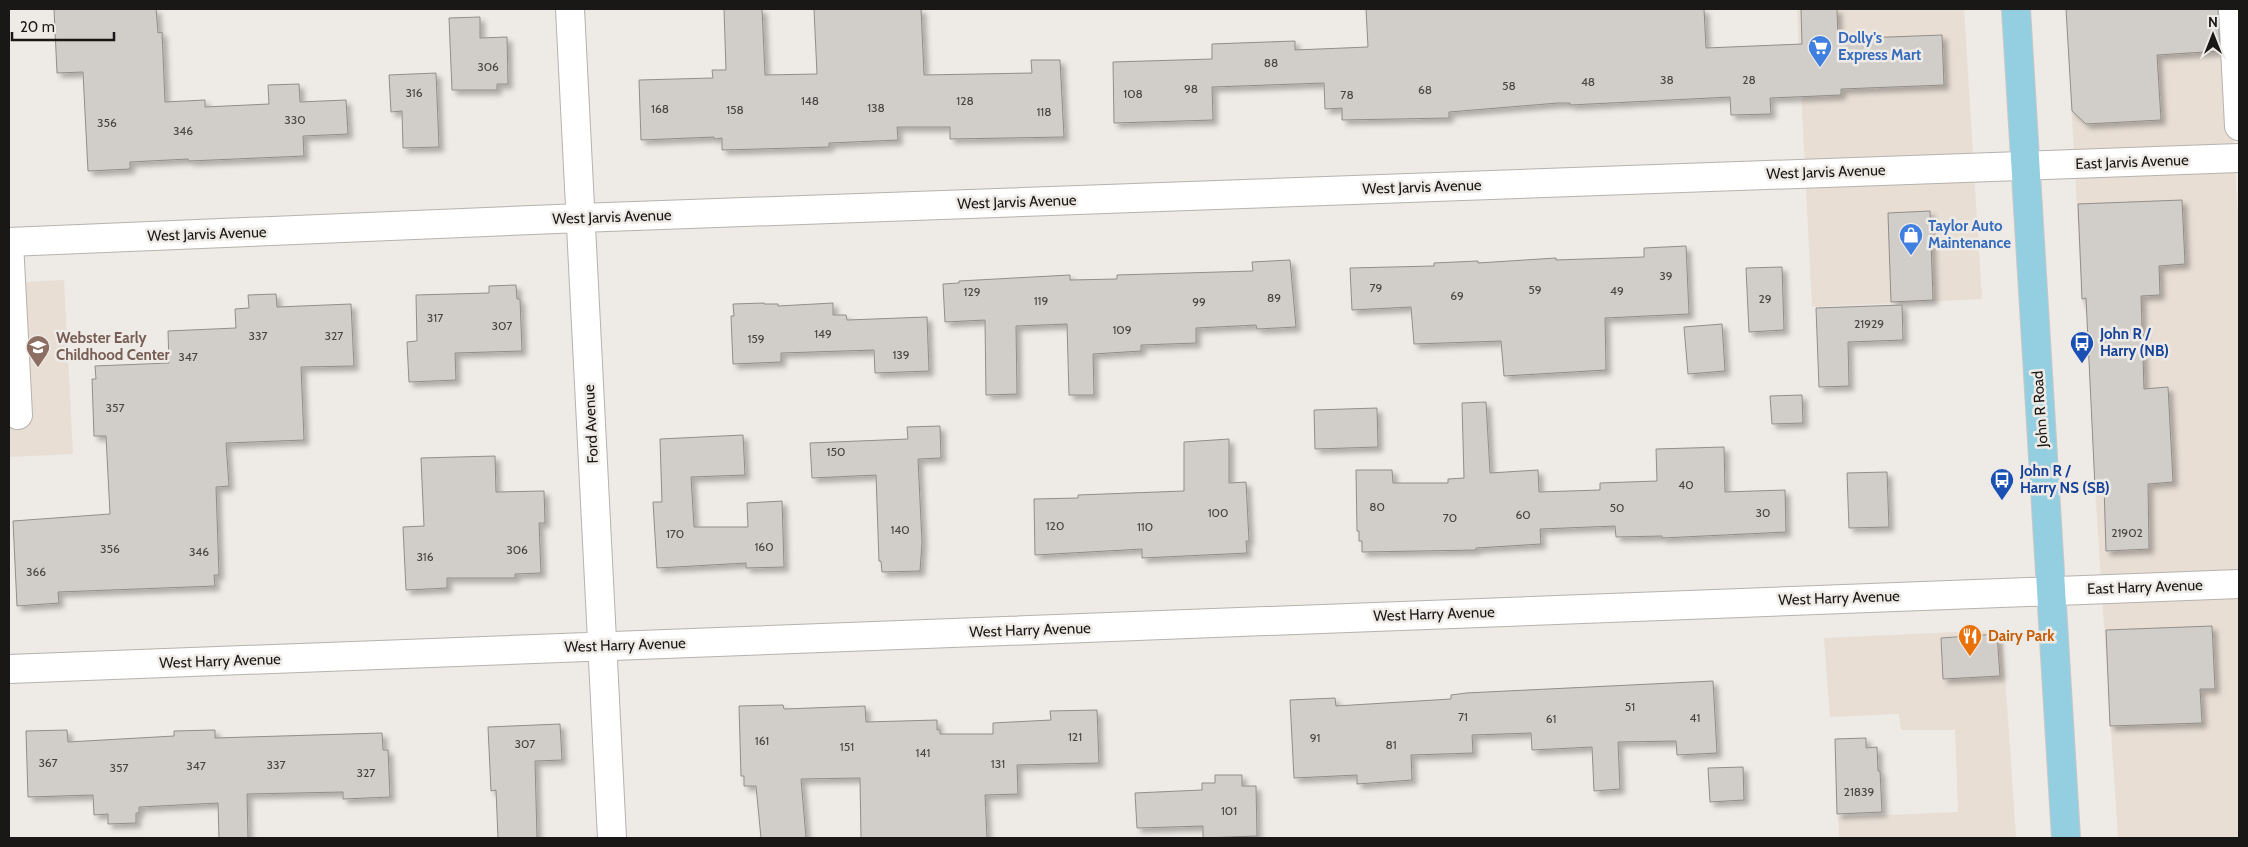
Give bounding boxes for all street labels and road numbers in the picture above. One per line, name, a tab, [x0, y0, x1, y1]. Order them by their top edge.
street label: East Jarvis Avenue	[2075, 151, 2189, 173]
street label: West Jarvis Avenue	[1766, 161, 1886, 183]
street label: West Jarvis Avenue	[1362, 176, 1482, 198]
street label: West Jarvis Avenue	[957, 191, 1077, 213]
street label: West Jarvis Avenue	[552, 206, 672, 228]
street label: West Jarvis Avenue	[147, 223, 267, 245]
street label: John R Road	[2028, 370, 2052, 449]
street label: Ford Avenue	[580, 384, 602, 464]
street label: East Harry Avenue	[2087, 576, 2203, 598]
street label: West Harry Avenue	[1778, 587, 1900, 609]
street label: West Harry Avenue	[1373, 603, 1495, 625]
street label: West Harry Avenue	[969, 619, 1091, 641]
street label: West Harry Avenue	[564, 634, 686, 656]
street label: West Harry Avenue	[159, 650, 281, 672]

